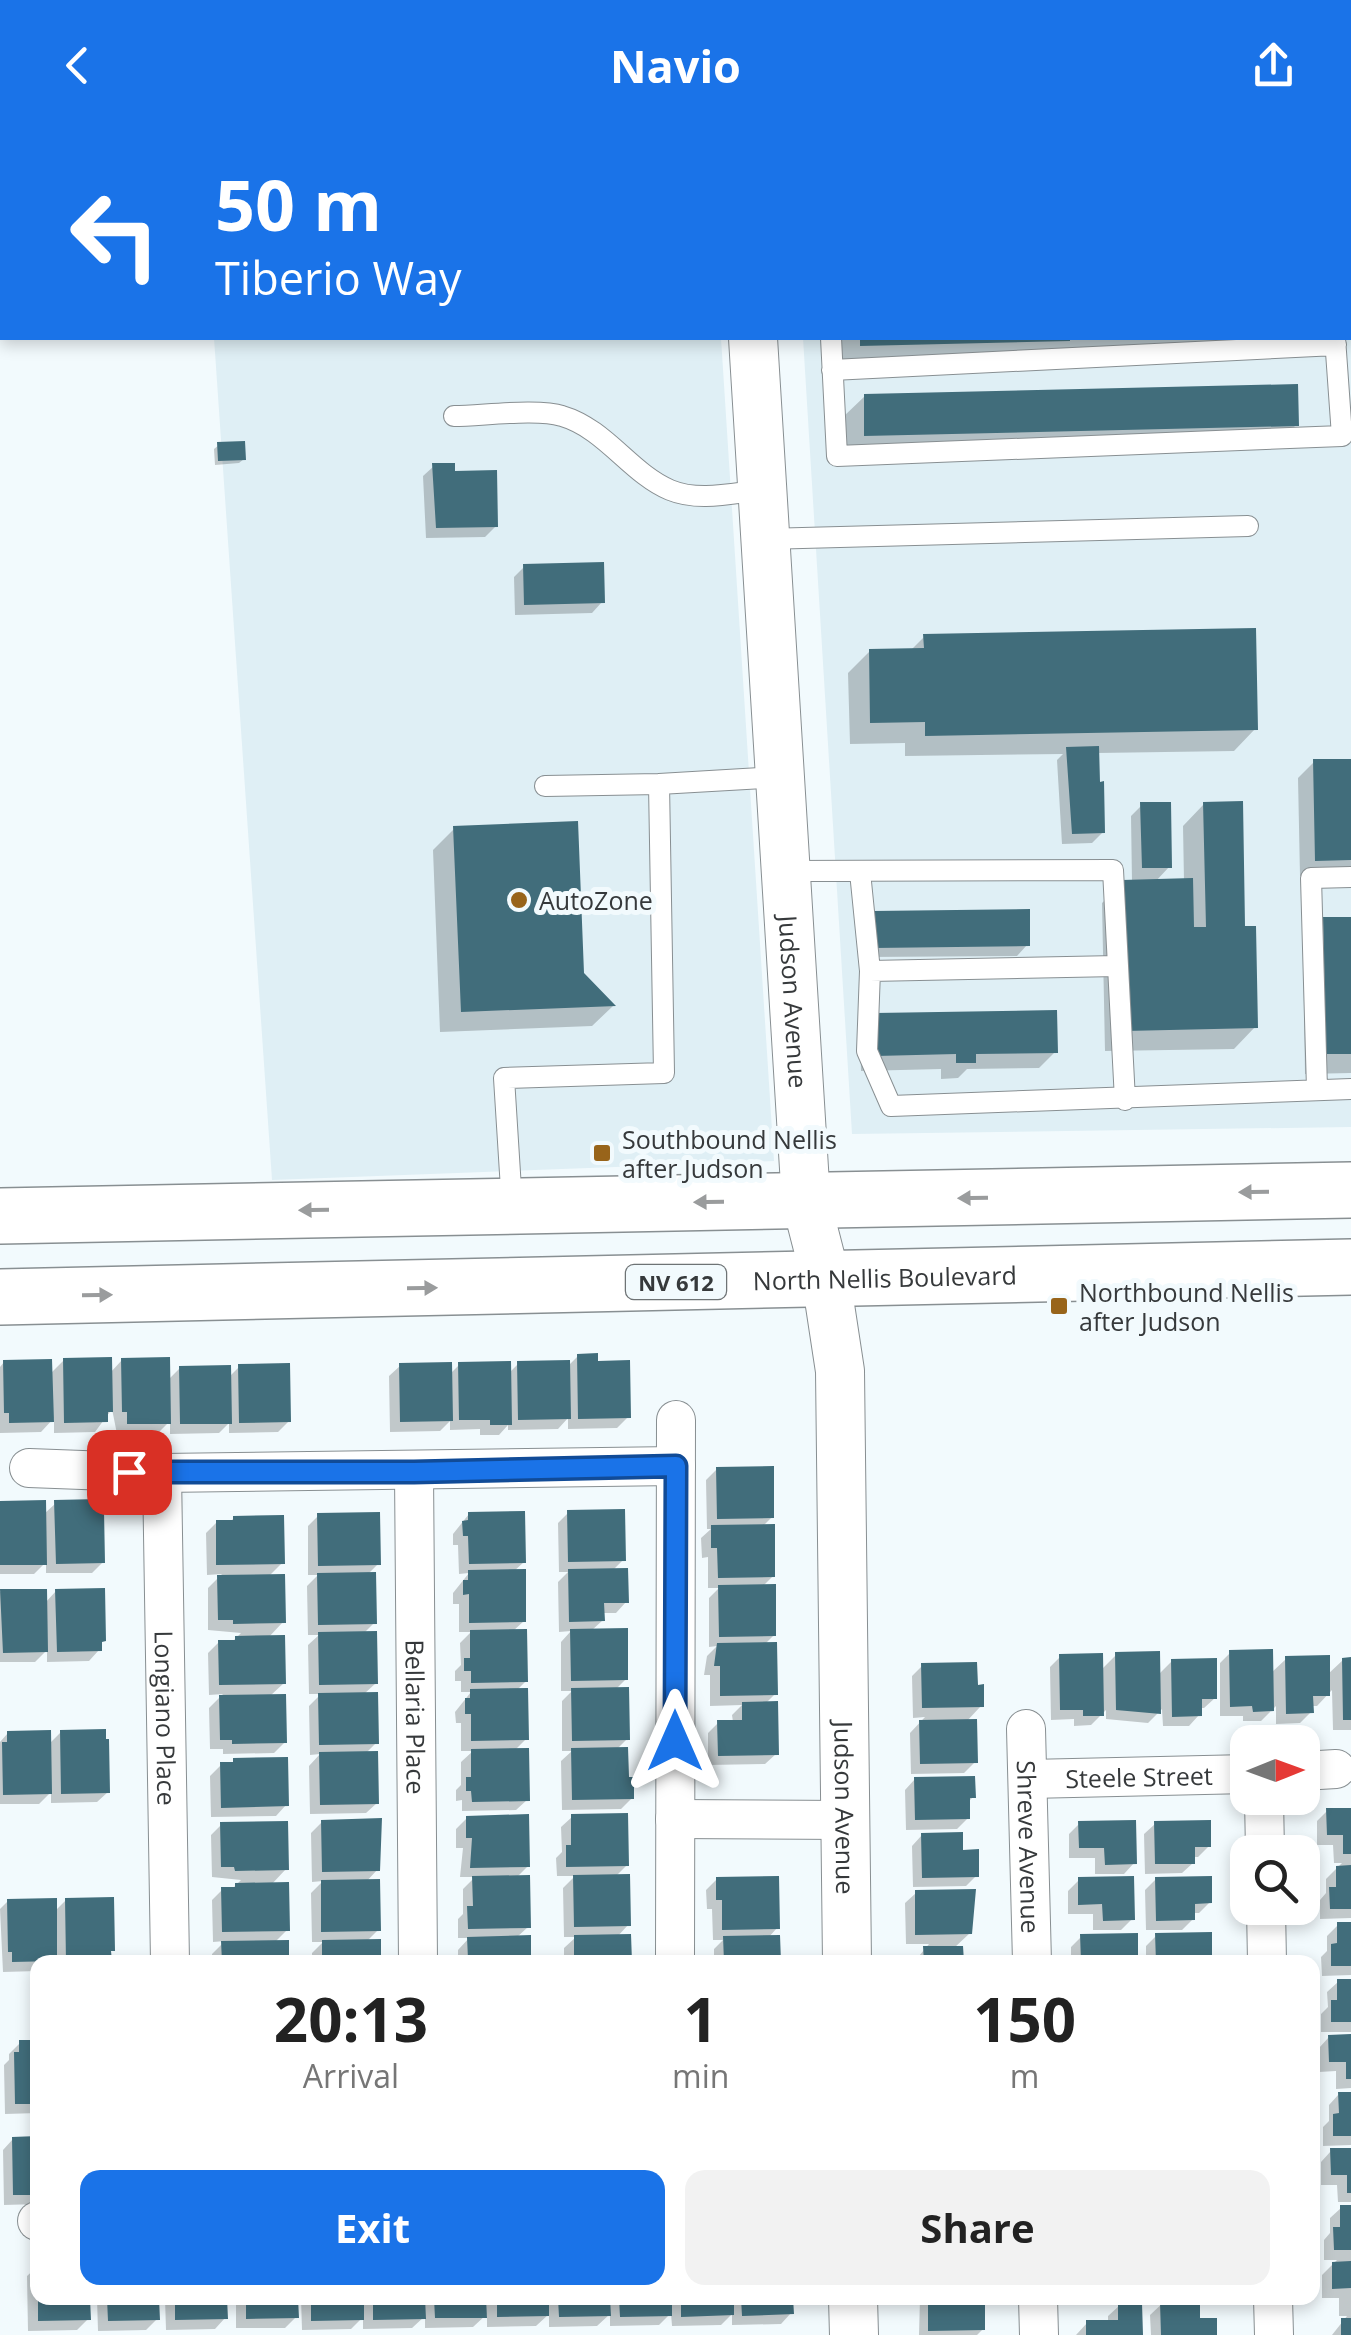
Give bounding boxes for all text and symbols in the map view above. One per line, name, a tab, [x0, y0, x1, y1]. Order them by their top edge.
text: Navio	[610, 35, 741, 96]
icon: back	[50, 38, 105, 93]
icon: share	[1246, 38, 1301, 93]
text: 50 m	[215, 156, 382, 252]
icon: left	[50, 170, 180, 300]
text: Tiberio Way	[215, 247, 462, 308]
place label: AutoZone	[539, 883, 653, 917]
marker: AutoZone	[508, 889, 530, 911]
street label: Judson Avenue	[771, 912, 816, 1089]
place label: Southbound Nellis after Judson	[622, 1122, 837, 1185]
marker: Southbound Nellis after Judson	[591, 1142, 613, 1164]
one-way arrow	[1237, 1184, 1269, 1200]
one-way arrow	[957, 1190, 989, 1206]
one-way arrow	[692, 1195, 724, 1211]
one-way arrow	[297, 1202, 329, 1218]
street label: North Nellis Boulevard	[752, 1257, 1017, 1297]
road number: NV 612	[626, 1265, 726, 1299]
place label: Northbound Nellis after Judson	[1079, 1275, 1294, 1338]
one-way arrow	[407, 1279, 439, 1295]
one-way arrow	[82, 1287, 114, 1303]
marker: Northbound Nellis after Judson	[1048, 1295, 1070, 1317]
pin	[87, 1430, 172, 1515]
icon: arrive	[102, 1445, 157, 1500]
street label: Longiano Place	[148, 1630, 184, 1806]
street label: Bellaria Place	[398, 1639, 434, 1795]
position arrow	[623, 1689, 727, 1793]
street label: Judson Avenue	[827, 1719, 863, 1895]
north arrow	[1230, 1725, 1320, 1815]
map controls	[1230, 1725, 1320, 1925]
street label: Steele Street	[1065, 1758, 1213, 1795]
street label: Shreve Avenue	[1010, 1760, 1048, 1934]
button: search	[1230, 1835, 1320, 1925]
text: 20:13	[274, 1978, 428, 2060]
text: 1	[684, 1978, 718, 2060]
text: 150	[973, 1978, 1076, 2060]
text: Arrival	[303, 2054, 399, 2097]
text: min	[672, 2054, 729, 2097]
text: m	[1010, 2054, 1039, 2097]
button: Exit	[80, 2170, 665, 2285]
button: Share	[685, 2170, 1270, 2285]

